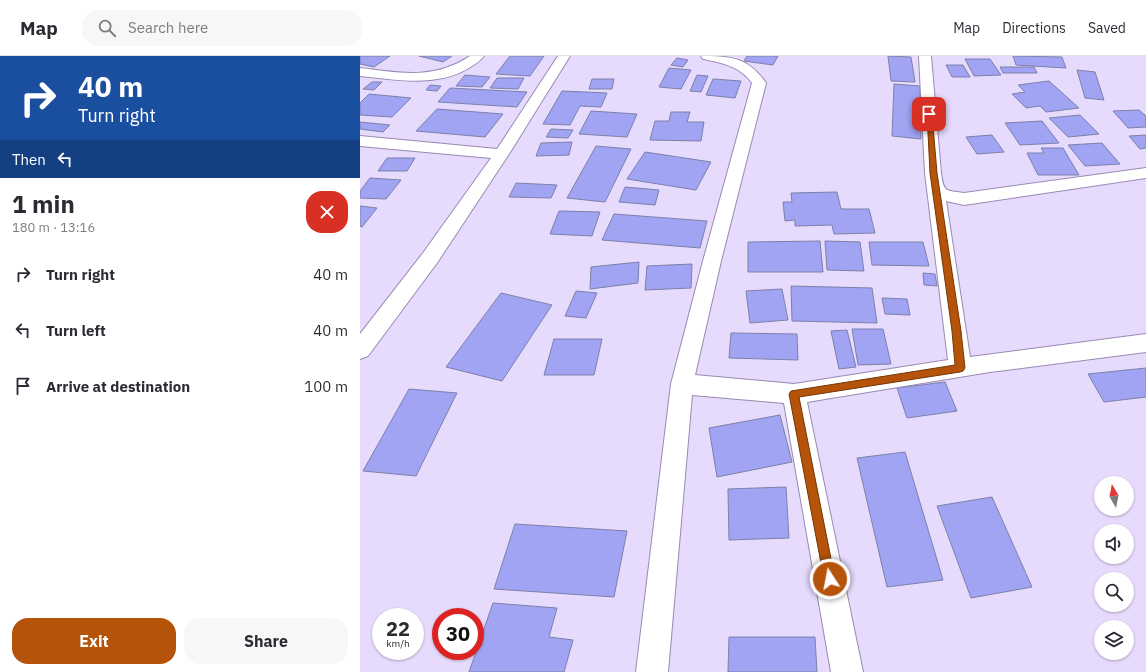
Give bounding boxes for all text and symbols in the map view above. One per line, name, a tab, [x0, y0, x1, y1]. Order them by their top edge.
search box	[82, 10, 362, 46]
text: Map	[20, 16, 58, 40]
icon: search	[96, 17, 118, 39]
text: Search here	[128, 18, 208, 37]
text: Map	[953, 19, 980, 37]
text: Directions	[1002, 19, 1066, 37]
text: Saved	[1088, 19, 1126, 37]
text: 40 m	[78, 68, 143, 105]
icon: right	[12, 72, 64, 124]
pin	[912, 97, 946, 131]
icon: arrive	[918, 103, 940, 125]
text: Turn right	[78, 104, 156, 127]
icon: left	[54, 148, 76, 170]
text: Then	[12, 150, 46, 169]
text: 1 min	[12, 188, 75, 220]
button: close	[306, 191, 348, 233]
text: 180 m · 13:16	[12, 219, 95, 236]
icon: right	[12, 263, 34, 285]
text: Turn right	[46, 265, 115, 284]
text: 40 m	[313, 265, 348, 284]
icon: left	[12, 319, 34, 341]
text: Turn left	[46, 321, 106, 340]
text: 40 m	[313, 321, 348, 340]
icon: arrive	[12, 375, 34, 397]
text: Arrive at destination	[46, 377, 190, 396]
text: 100 m	[304, 377, 348, 396]
north arrow	[1094, 476, 1134, 516]
map controls	[1094, 476, 1134, 660]
button: sound	[1094, 524, 1134, 564]
position arrow	[809, 558, 851, 600]
button: search	[1094, 572, 1134, 612]
speed limit sign: 30	[432, 608, 484, 660]
text: 22	[386, 615, 410, 642]
button: Exit	[12, 618, 176, 664]
button: Share	[184, 618, 348, 664]
button: layers	[1094, 620, 1134, 660]
text: km/h	[386, 637, 410, 650]

